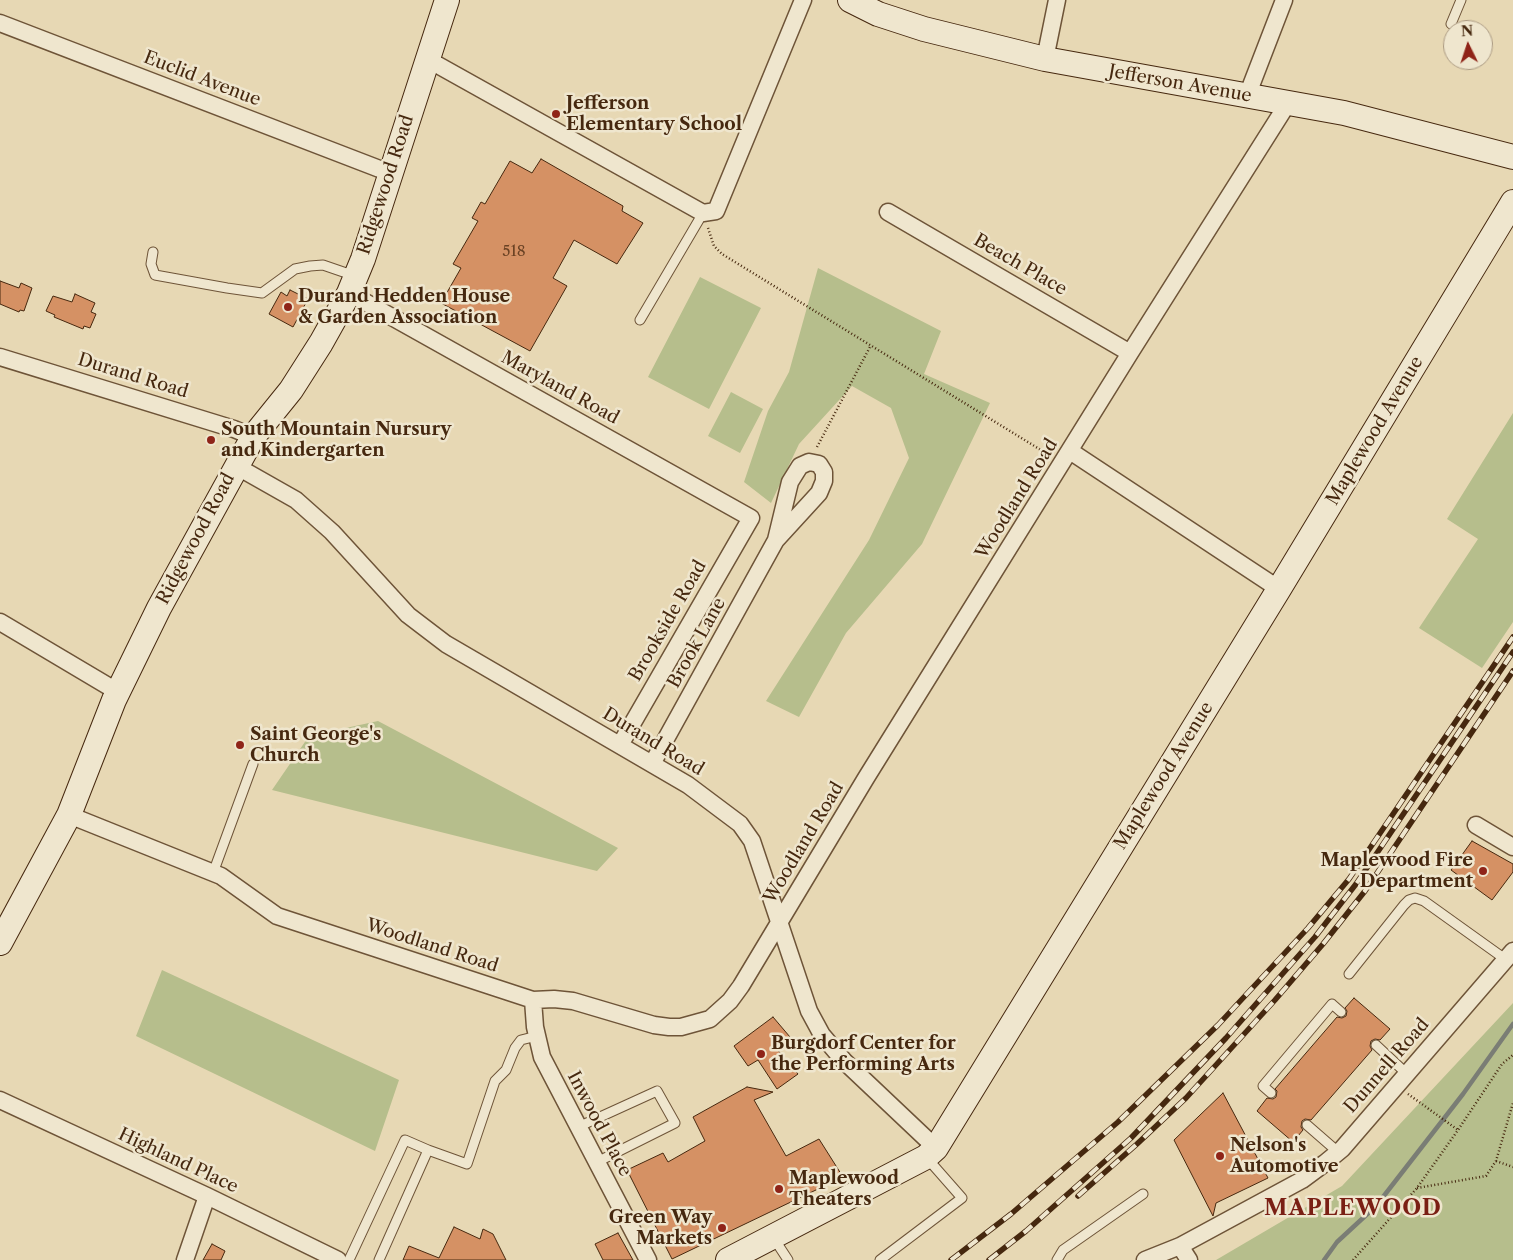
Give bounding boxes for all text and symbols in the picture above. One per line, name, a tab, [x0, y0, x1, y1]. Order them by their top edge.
north arrow	[1443, 20, 1493, 70]
text: N	[1460, 22, 1474, 40]
street label: Euclid Avenue	[140, 47, 264, 111]
street label: Jefferson Avenue	[1107, 61, 1253, 107]
place label: Jefferson Elementary School	[566, 93, 742, 136]
marker: Jefferson Elementary School	[550, 108, 562, 120]
street label: Ridgewood Road	[353, 112, 419, 258]
street label: Beach Place	[970, 230, 1070, 300]
house number: 518	[502, 243, 526, 261]
place label: Durand Hedden House & Garden Association	[298, 286, 510, 328]
marker: Durand Hedden House & Garden Association	[282, 301, 294, 313]
street label: Maryland Road	[497, 347, 623, 429]
street label: Durand Road	[75, 349, 191, 403]
street label: Maplewood Avenue	[1322, 353, 1428, 509]
place label: South Mountain Nursury and Kindergarten	[221, 419, 451, 462]
marker: South Mountain Nursury and Kindergarten	[205, 434, 217, 446]
street label: Woodland Road	[971, 435, 1063, 563]
street label: Ridgewood Road	[152, 470, 240, 608]
street label: Brookside Road	[625, 557, 711, 685]
street label: Brook Lane	[663, 594, 731, 692]
street label: Maplewood Avenue	[1110, 698, 1218, 854]
street label: Durand Road	[598, 703, 708, 781]
place label: Saint George's Church	[250, 724, 381, 766]
marker: Saint George's Church	[234, 739, 246, 751]
street label: Woodland Road	[759, 778, 849, 908]
place label: Maplewood Fire Department	[1321, 850, 1473, 892]
marker: Maplewood Fire Department	[1477, 865, 1489, 877]
street label: Woodland Road	[363, 914, 501, 978]
street label: Dunnell Road	[1340, 1014, 1434, 1118]
place label: Burgdorf Center for the Performing Arts	[771, 1033, 956, 1076]
marker: Burgdorf Center for the Performing Arts	[755, 1048, 767, 1060]
street label: Inwood Place	[562, 1068, 636, 1180]
street label: Highland Place	[115, 1124, 241, 1198]
place label: Nelson's Automotive	[1230, 1135, 1339, 1178]
marker: Nelson's Automotive	[1214, 1150, 1226, 1162]
place label: Maplewood Theaters	[789, 1168, 899, 1210]
marker: Maplewood Theaters	[773, 1183, 785, 1195]
district label: MAPLEWOOD	[1263, 1196, 1443, 1222]
place label: Green Way Markets	[609, 1207, 712, 1250]
marker: Green Way Markets	[716, 1222, 728, 1234]

